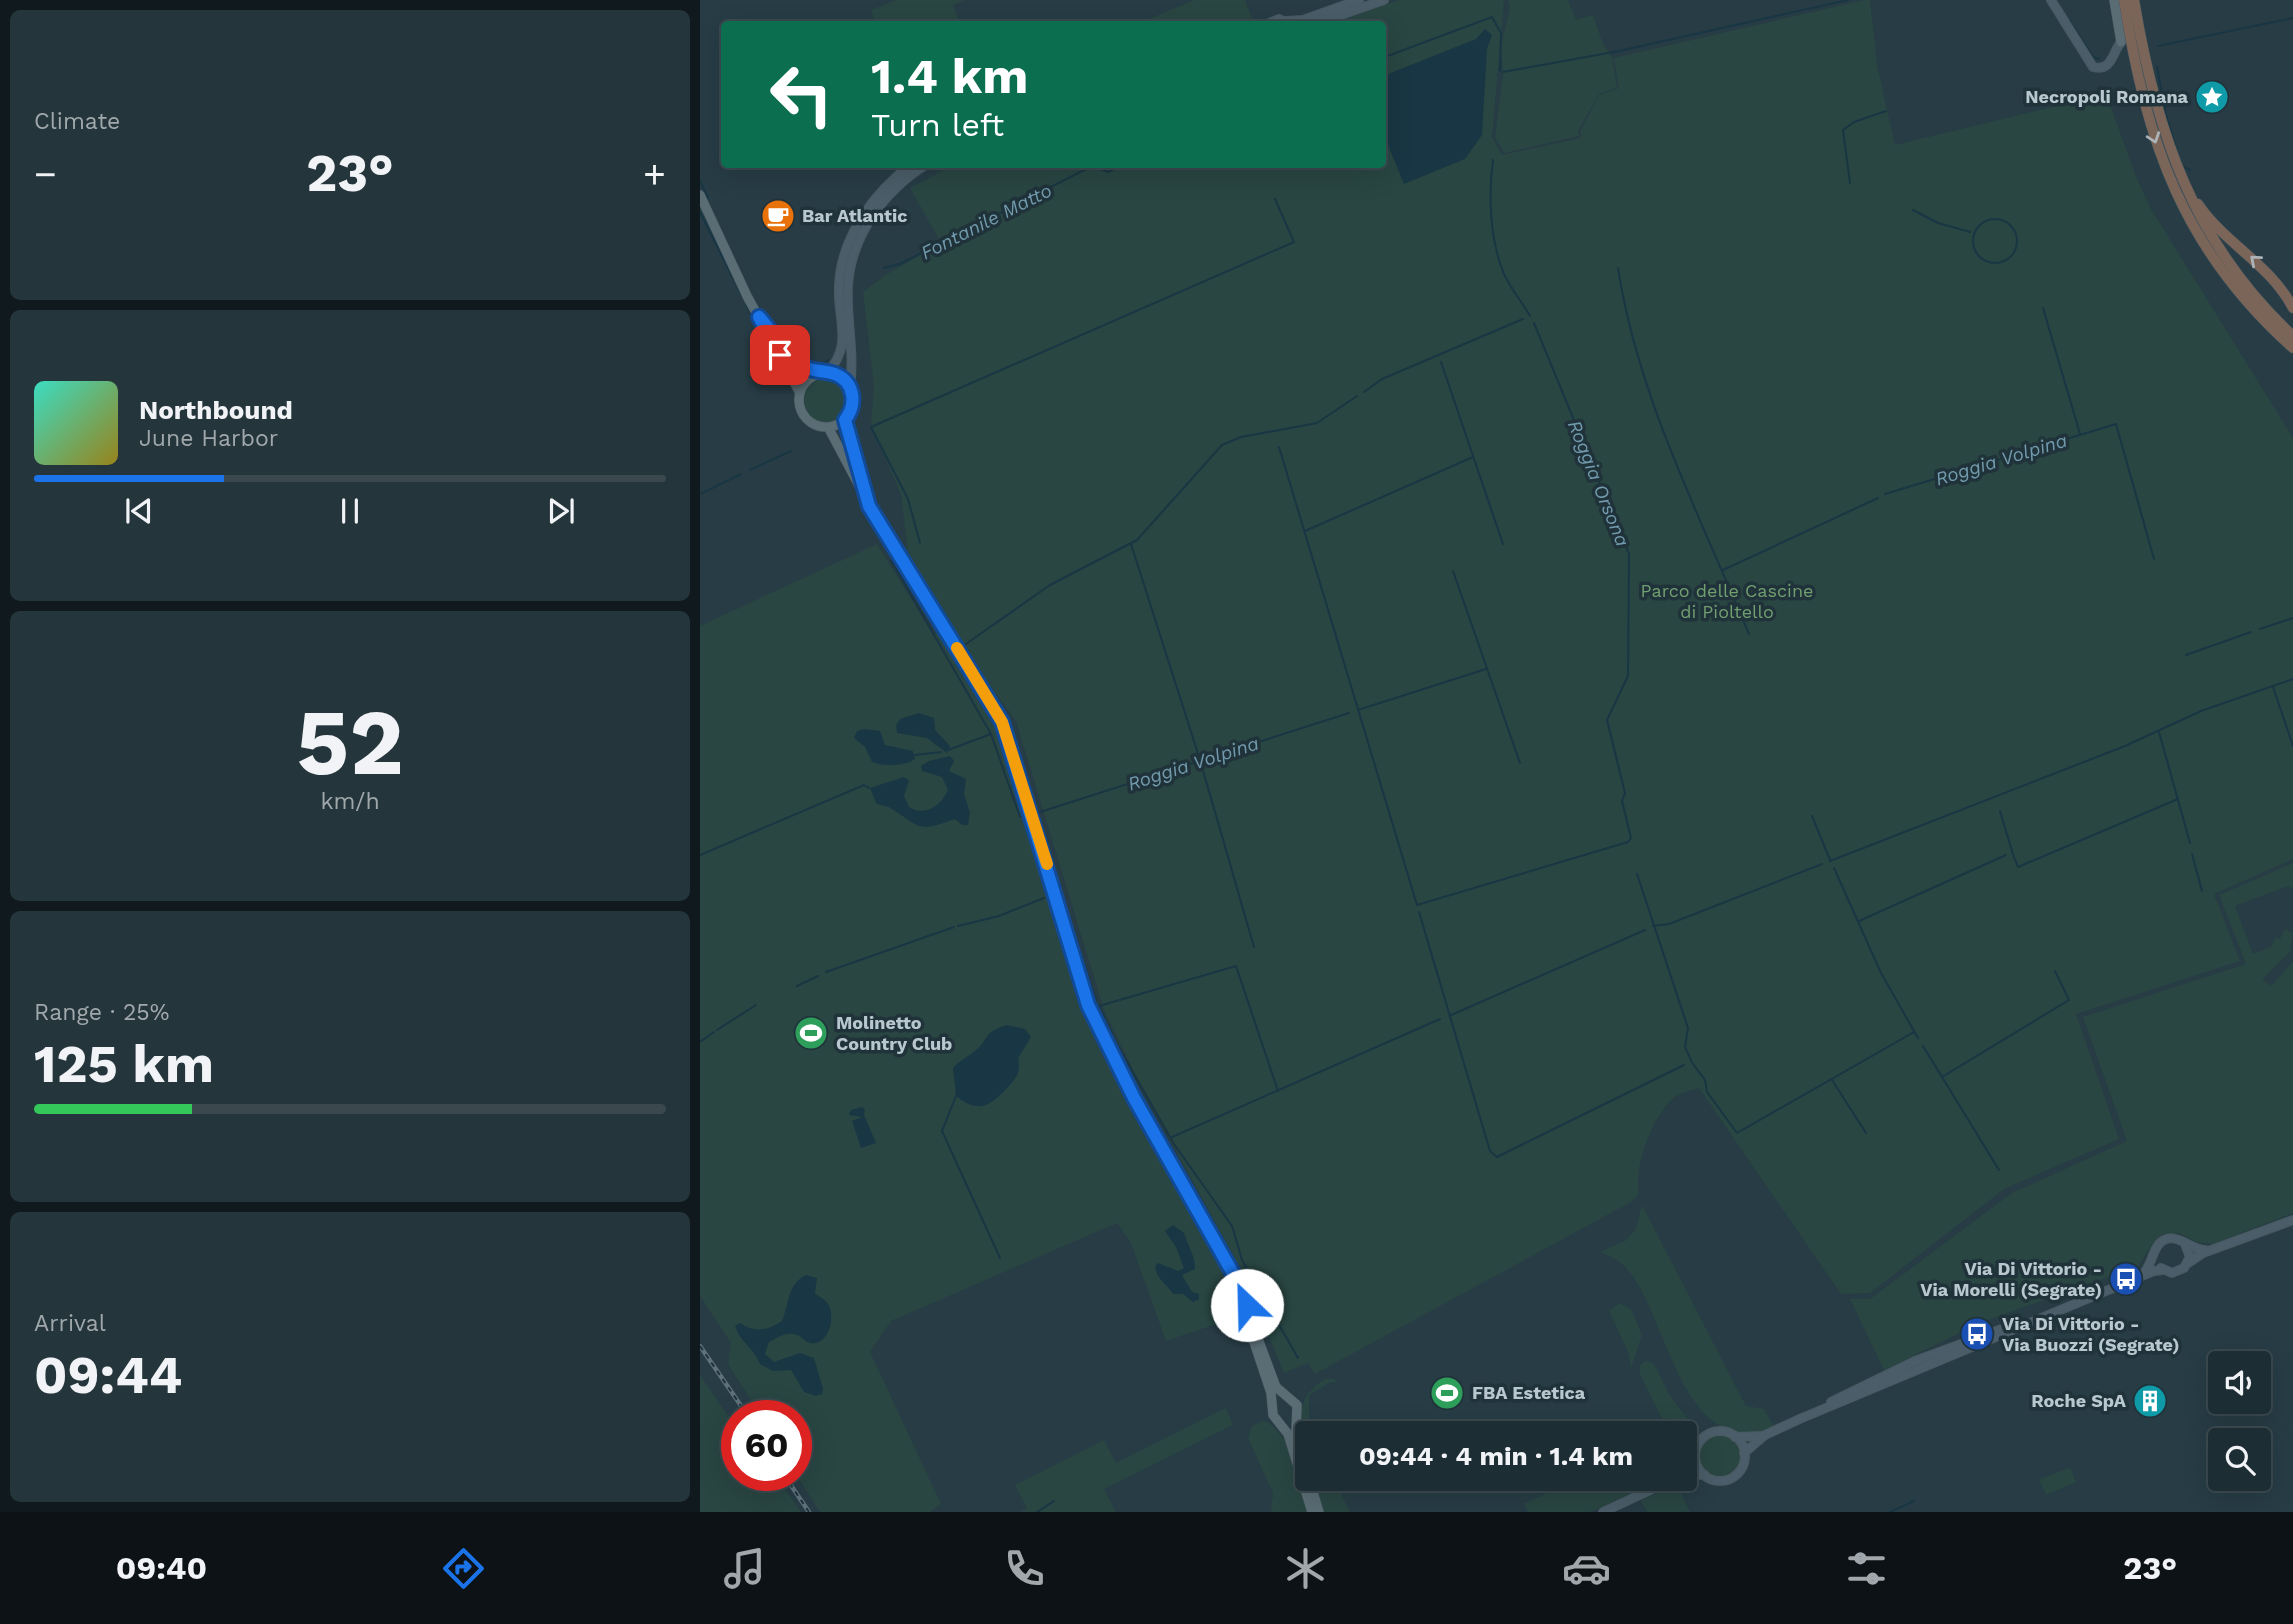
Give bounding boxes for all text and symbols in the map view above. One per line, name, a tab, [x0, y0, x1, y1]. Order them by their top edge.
text: 1.4 km	[871, 47, 1028, 105]
icon: left	[756, 49, 847, 140]
place icon: Necropoli Romana	[2193, 78, 2231, 116]
place label: Necropoli Romana	[2025, 86, 2189, 107]
text: Turn left	[871, 106, 1004, 144]
text: Climate	[34, 108, 120, 135]
one-way arrow	[2146, 132, 2160, 144]
text: 23°	[306, 143, 394, 204]
text: −	[34, 152, 57, 196]
text: +	[643, 152, 666, 196]
water label: Fontanile Matto	[917, 179, 1056, 264]
cafe icon: Bar Atlantic	[759, 197, 797, 235]
place label: Bar Atlantic	[802, 205, 907, 226]
one-way arrow	[2250, 256, 2263, 268]
pin	[750, 325, 810, 385]
icon: arrive	[761, 336, 799, 374]
text: Northbound	[139, 395, 293, 425]
water label: Roggia Orsona	[1563, 417, 1634, 550]
text: June Harbor	[139, 425, 278, 452]
water label: Roggia Volpina	[1932, 428, 2070, 490]
icon: previous	[120, 492, 158, 530]
icon: pause	[331, 492, 369, 530]
icon: next	[542, 492, 580, 530]
park label: Parco delle Cascine di Pioltello	[1641, 580, 1813, 622]
text: 52	[296, 689, 404, 796]
water label: Roggia Volpina	[1125, 731, 1262, 796]
text: km/h	[320, 788, 380, 815]
text: Range · 25%	[34, 999, 169, 1026]
place label: Molinetto Country Club	[836, 1012, 952, 1054]
sports icon: Molinetto Country Club	[792, 1014, 830, 1052]
text: 125 km	[34, 1034, 214, 1095]
place label: Via Di Vittorio - Via Morelli (Segrate)	[1920, 1258, 2102, 1300]
bus stop icon: Via Di Vittorio - Via Morelli (Segrate)	[2107, 1260, 2145, 1298]
position arrow	[1210, 1268, 1284, 1342]
text: Arrival	[34, 1310, 106, 1337]
place label: Via Di Vittorio - Via Buozzi (Segrate)	[2002, 1313, 2180, 1355]
bus stop icon: Via Di Vittorio - Via Buozzi (Segrate)	[1958, 1315, 1996, 1353]
text: 09:44	[34, 1345, 182, 1406]
map controls	[2208, 1351, 2271, 1491]
button: sound	[2208, 1351, 2271, 1414]
sports icon: FBA Estetica	[1428, 1374, 1466, 1412]
place label: FBA Estetica	[1472, 1382, 1586, 1403]
building icon: Roche SpA	[2131, 1382, 2169, 1420]
place label: Roche SpA	[2031, 1390, 2127, 1411]
speed limit sign: 60	[721, 1400, 812, 1491]
button: search	[2208, 1428, 2271, 1491]
text: 09:44 · 4 min · 1.4 km	[1359, 1441, 1633, 1471]
icon: directions	[439, 1544, 488, 1593]
icon: music	[720, 1544, 769, 1593]
icon: phone	[1000, 1544, 1049, 1593]
icon: climate	[1281, 1544, 1330, 1593]
icon: car	[1562, 1544, 1611, 1593]
icon: filters	[1842, 1544, 1891, 1593]
text: 09:40	[116, 1549, 207, 1587]
text: 23°	[2123, 1549, 2177, 1587]

